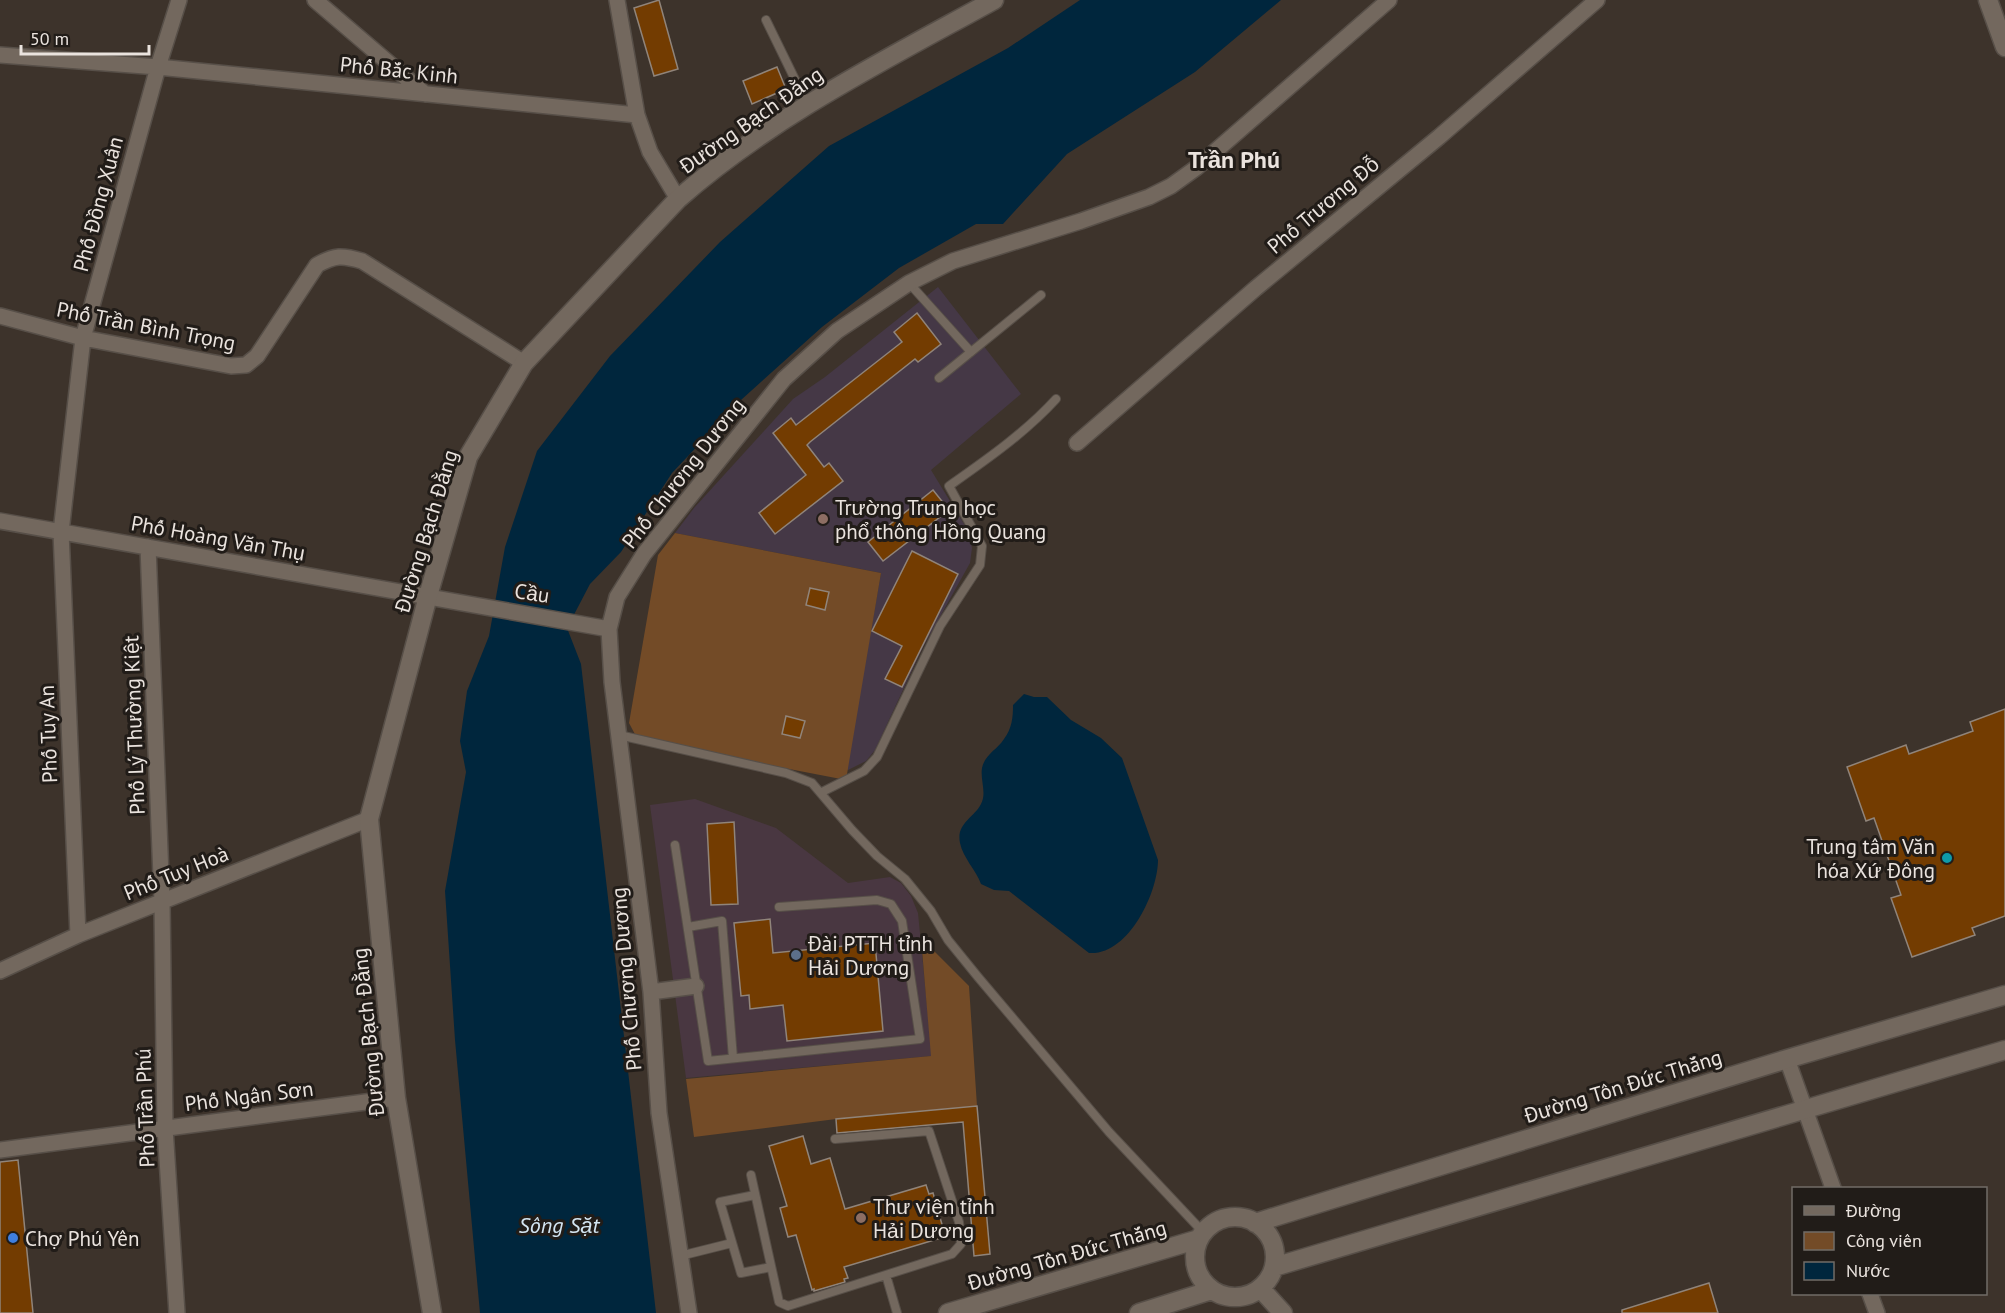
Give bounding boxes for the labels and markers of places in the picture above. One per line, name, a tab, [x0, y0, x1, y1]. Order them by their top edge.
place label: Trường Trung học phổ thông Hồng Quang	[835, 494, 1046, 545]
marker: Trường Trung học phổ thông Hồng Quang	[816, 512, 830, 526]
place label: Trung tâm Văn hóa Xứ Đông	[1806, 833, 1935, 884]
marker: Trung tâm Văn hóa Xứ Đông	[1940, 851, 1954, 865]
place label: Đài PTTH tỉnh Hải Dương	[807, 930, 933, 981]
marker: Đài PTTH tỉnh Hải Dương	[789, 948, 803, 962]
place label: Thư viện tỉnh Hải Dương	[873, 1193, 995, 1244]
marker: Thư viện tỉnh Hải Dương	[854, 1211, 868, 1225]
place label: Chợ Phú Yên	[25, 1225, 139, 1252]
marker: Chợ Phú Yên	[6, 1231, 20, 1245]

